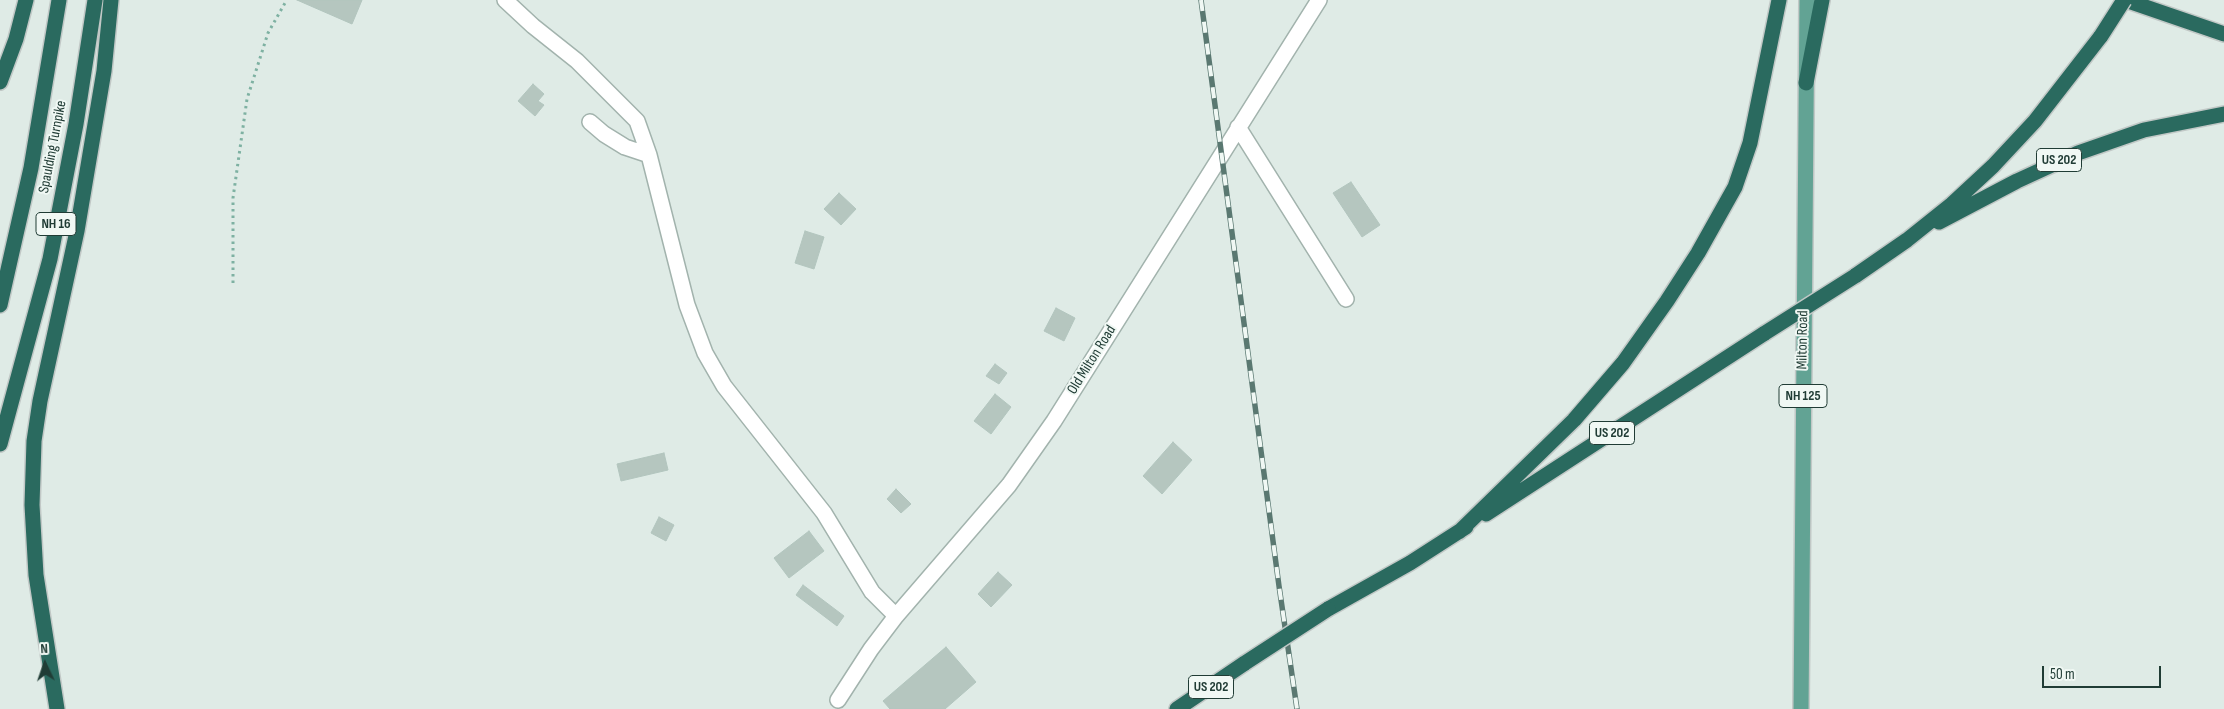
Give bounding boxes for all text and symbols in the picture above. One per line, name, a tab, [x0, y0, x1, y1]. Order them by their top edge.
street label: Spaulding Turnpike	[35, 99, 71, 195]
road number: US 202	[2036, 148, 2082, 172]
road number: NH 16	[36, 212, 76, 235]
street label: Milton Road	[1793, 310, 1813, 370]
street label: Old Milton Road	[1064, 322, 1120, 398]
road number: NH 125	[1779, 384, 1827, 408]
road number: US 202	[1590, 422, 1634, 444]
north arrow	[20, 639, 70, 689]
text: N	[40, 640, 48, 657]
scale bar	[2044, 656, 2163, 688]
text: 50 m	[2050, 665, 2075, 684]
road number: US 202	[1188, 676, 1234, 699]

